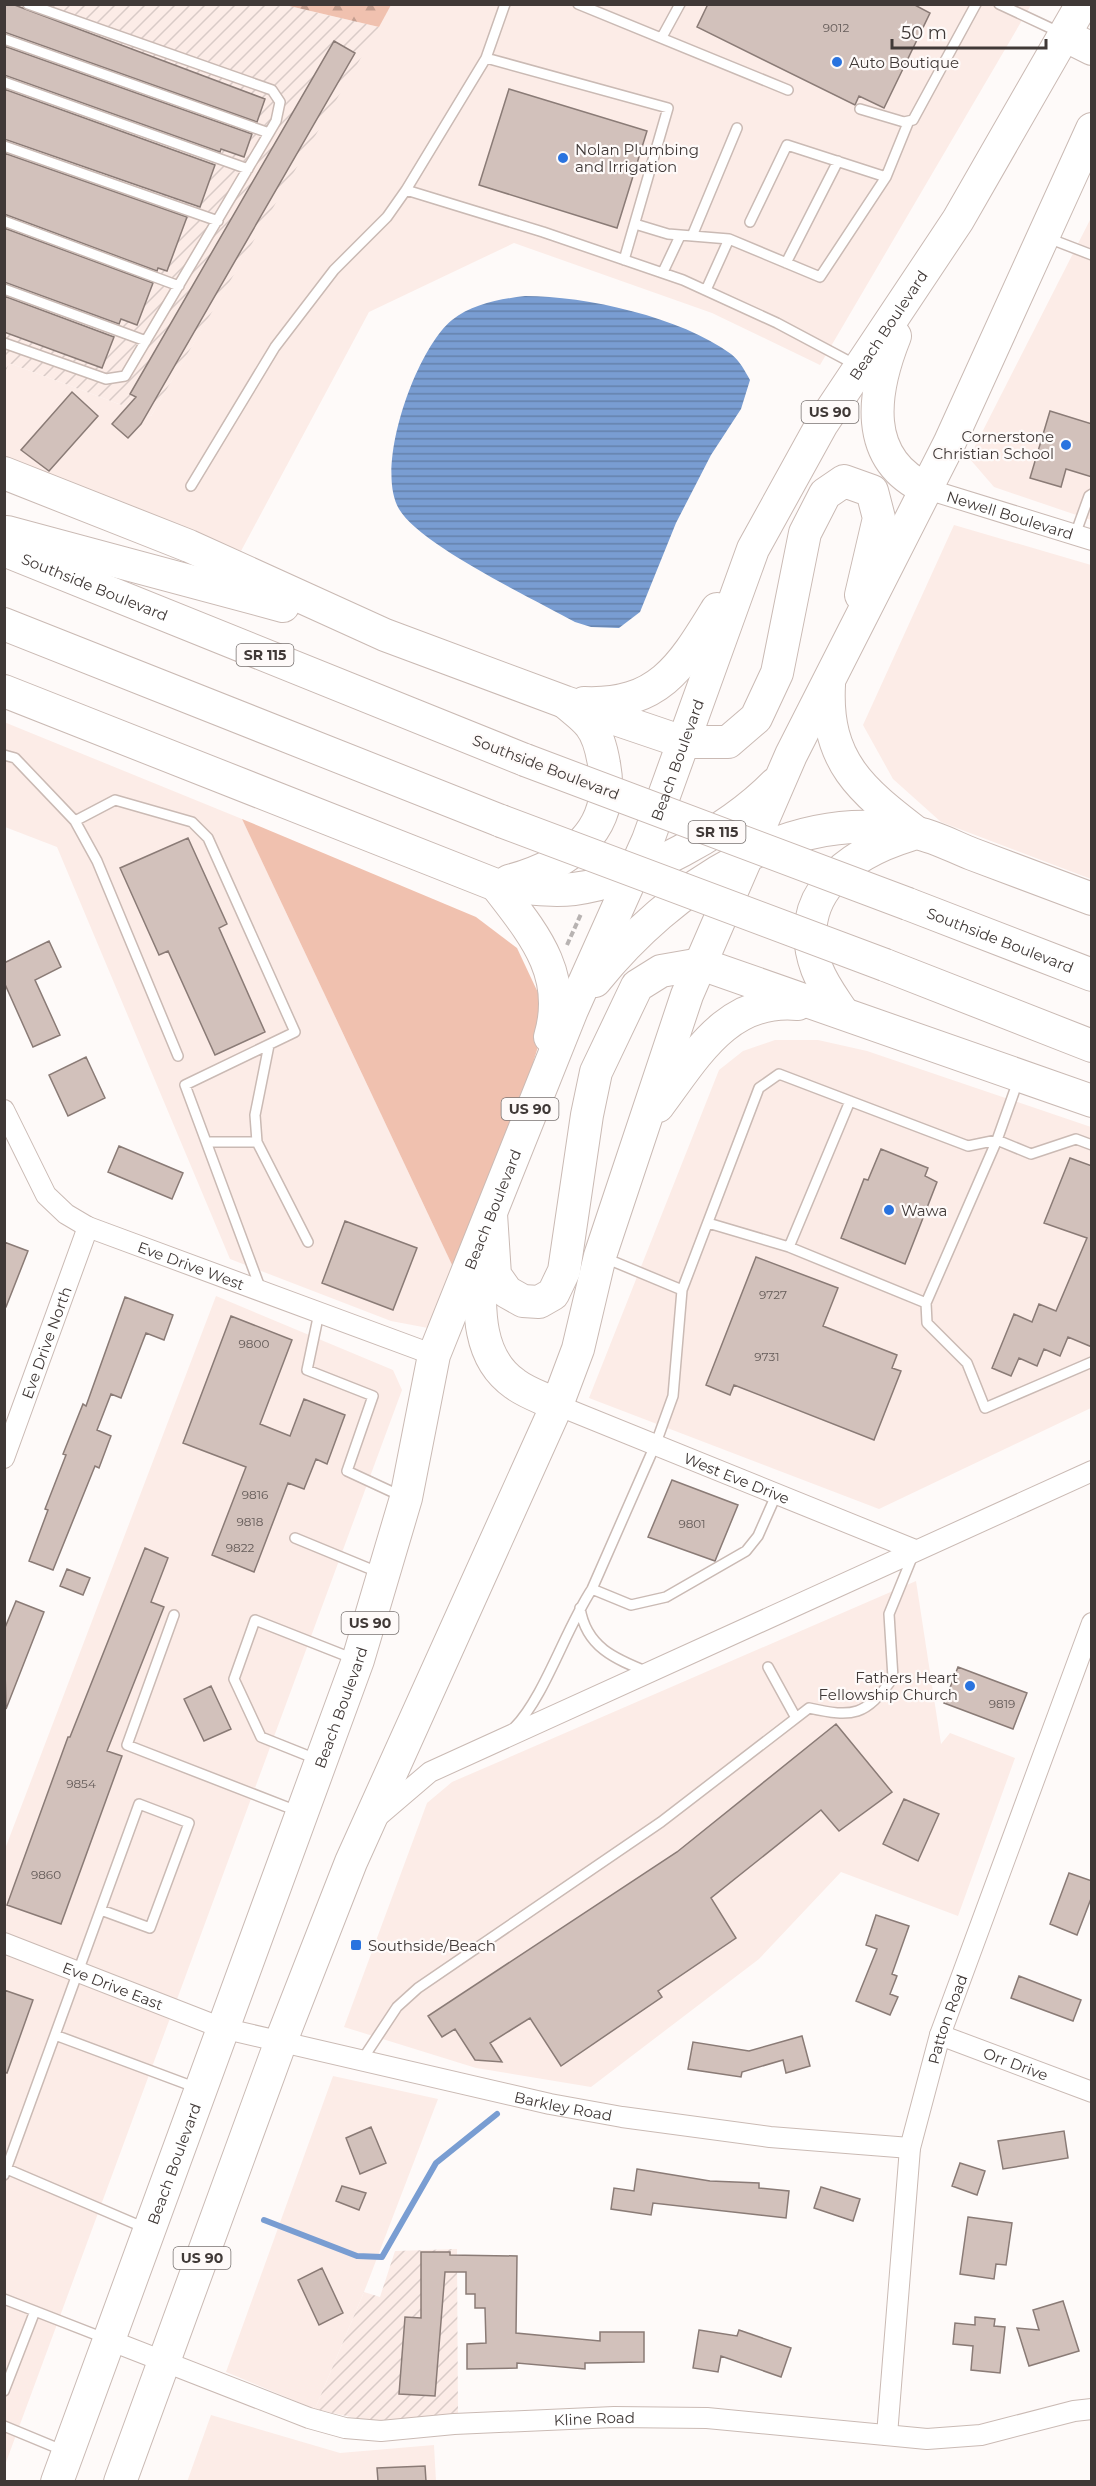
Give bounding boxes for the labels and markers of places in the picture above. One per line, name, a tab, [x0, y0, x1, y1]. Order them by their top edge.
place label: Auto Boutique	[849, 53, 959, 72]
marker: Auto Boutique	[830, 55, 844, 69]
place label: Nolan Plumbing and Irrigation	[575, 140, 699, 176]
marker: Nolan Plumbing and Irrigation	[556, 151, 570, 165]
place label: Cornerstone Christian School	[932, 427, 1054, 463]
marker: Cornerstone Christian School	[1059, 438, 1073, 452]
place label: Wawa	[901, 1201, 947, 1220]
marker: Wawa	[882, 1203, 896, 1217]
place label: Fathers Heart Fellowship Church	[819, 1668, 958, 1704]
marker: Fathers Heart Fellowship Church	[963, 1679, 977, 1693]
place label: Southside/Beach	[368, 1936, 496, 1955]
marker: Southside/Beach	[349, 1938, 363, 1952]

